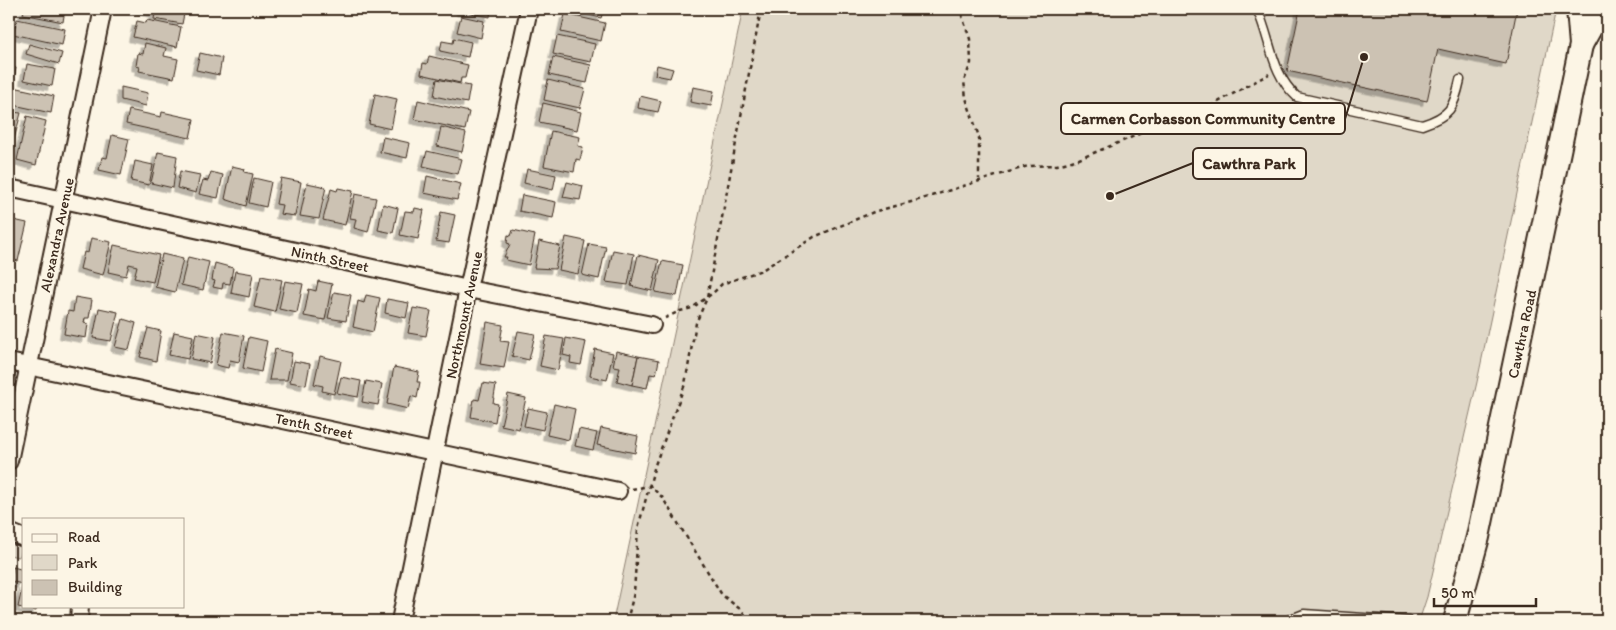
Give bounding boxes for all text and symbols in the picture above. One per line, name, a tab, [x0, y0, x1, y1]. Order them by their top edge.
callout: Carmen Corbasson Community Centre	[1061, 103, 1345, 134]
text: Carmen Corbasson Community Centre	[1071, 109, 1336, 129]
callout: Cawthra Park	[1193, 148, 1306, 179]
text: Cawthra Park	[1202, 154, 1297, 173]
street label: Alexandra Avenue	[36, 176, 78, 294]
street label: Ninth Street	[289, 242, 371, 276]
street label: Northmount Avenue	[442, 250, 486, 380]
street label: Cawthra Road	[1504, 288, 1540, 380]
street label: Tenth Street	[273, 409, 355, 443]
legend	[22, 518, 185, 608]
text: Road	[68, 528, 101, 546]
text: Park	[68, 554, 98, 572]
scale bar	[1434, 575, 1536, 607]
text: Building	[68, 578, 122, 596]
text: 50 m	[1441, 584, 1474, 602]

